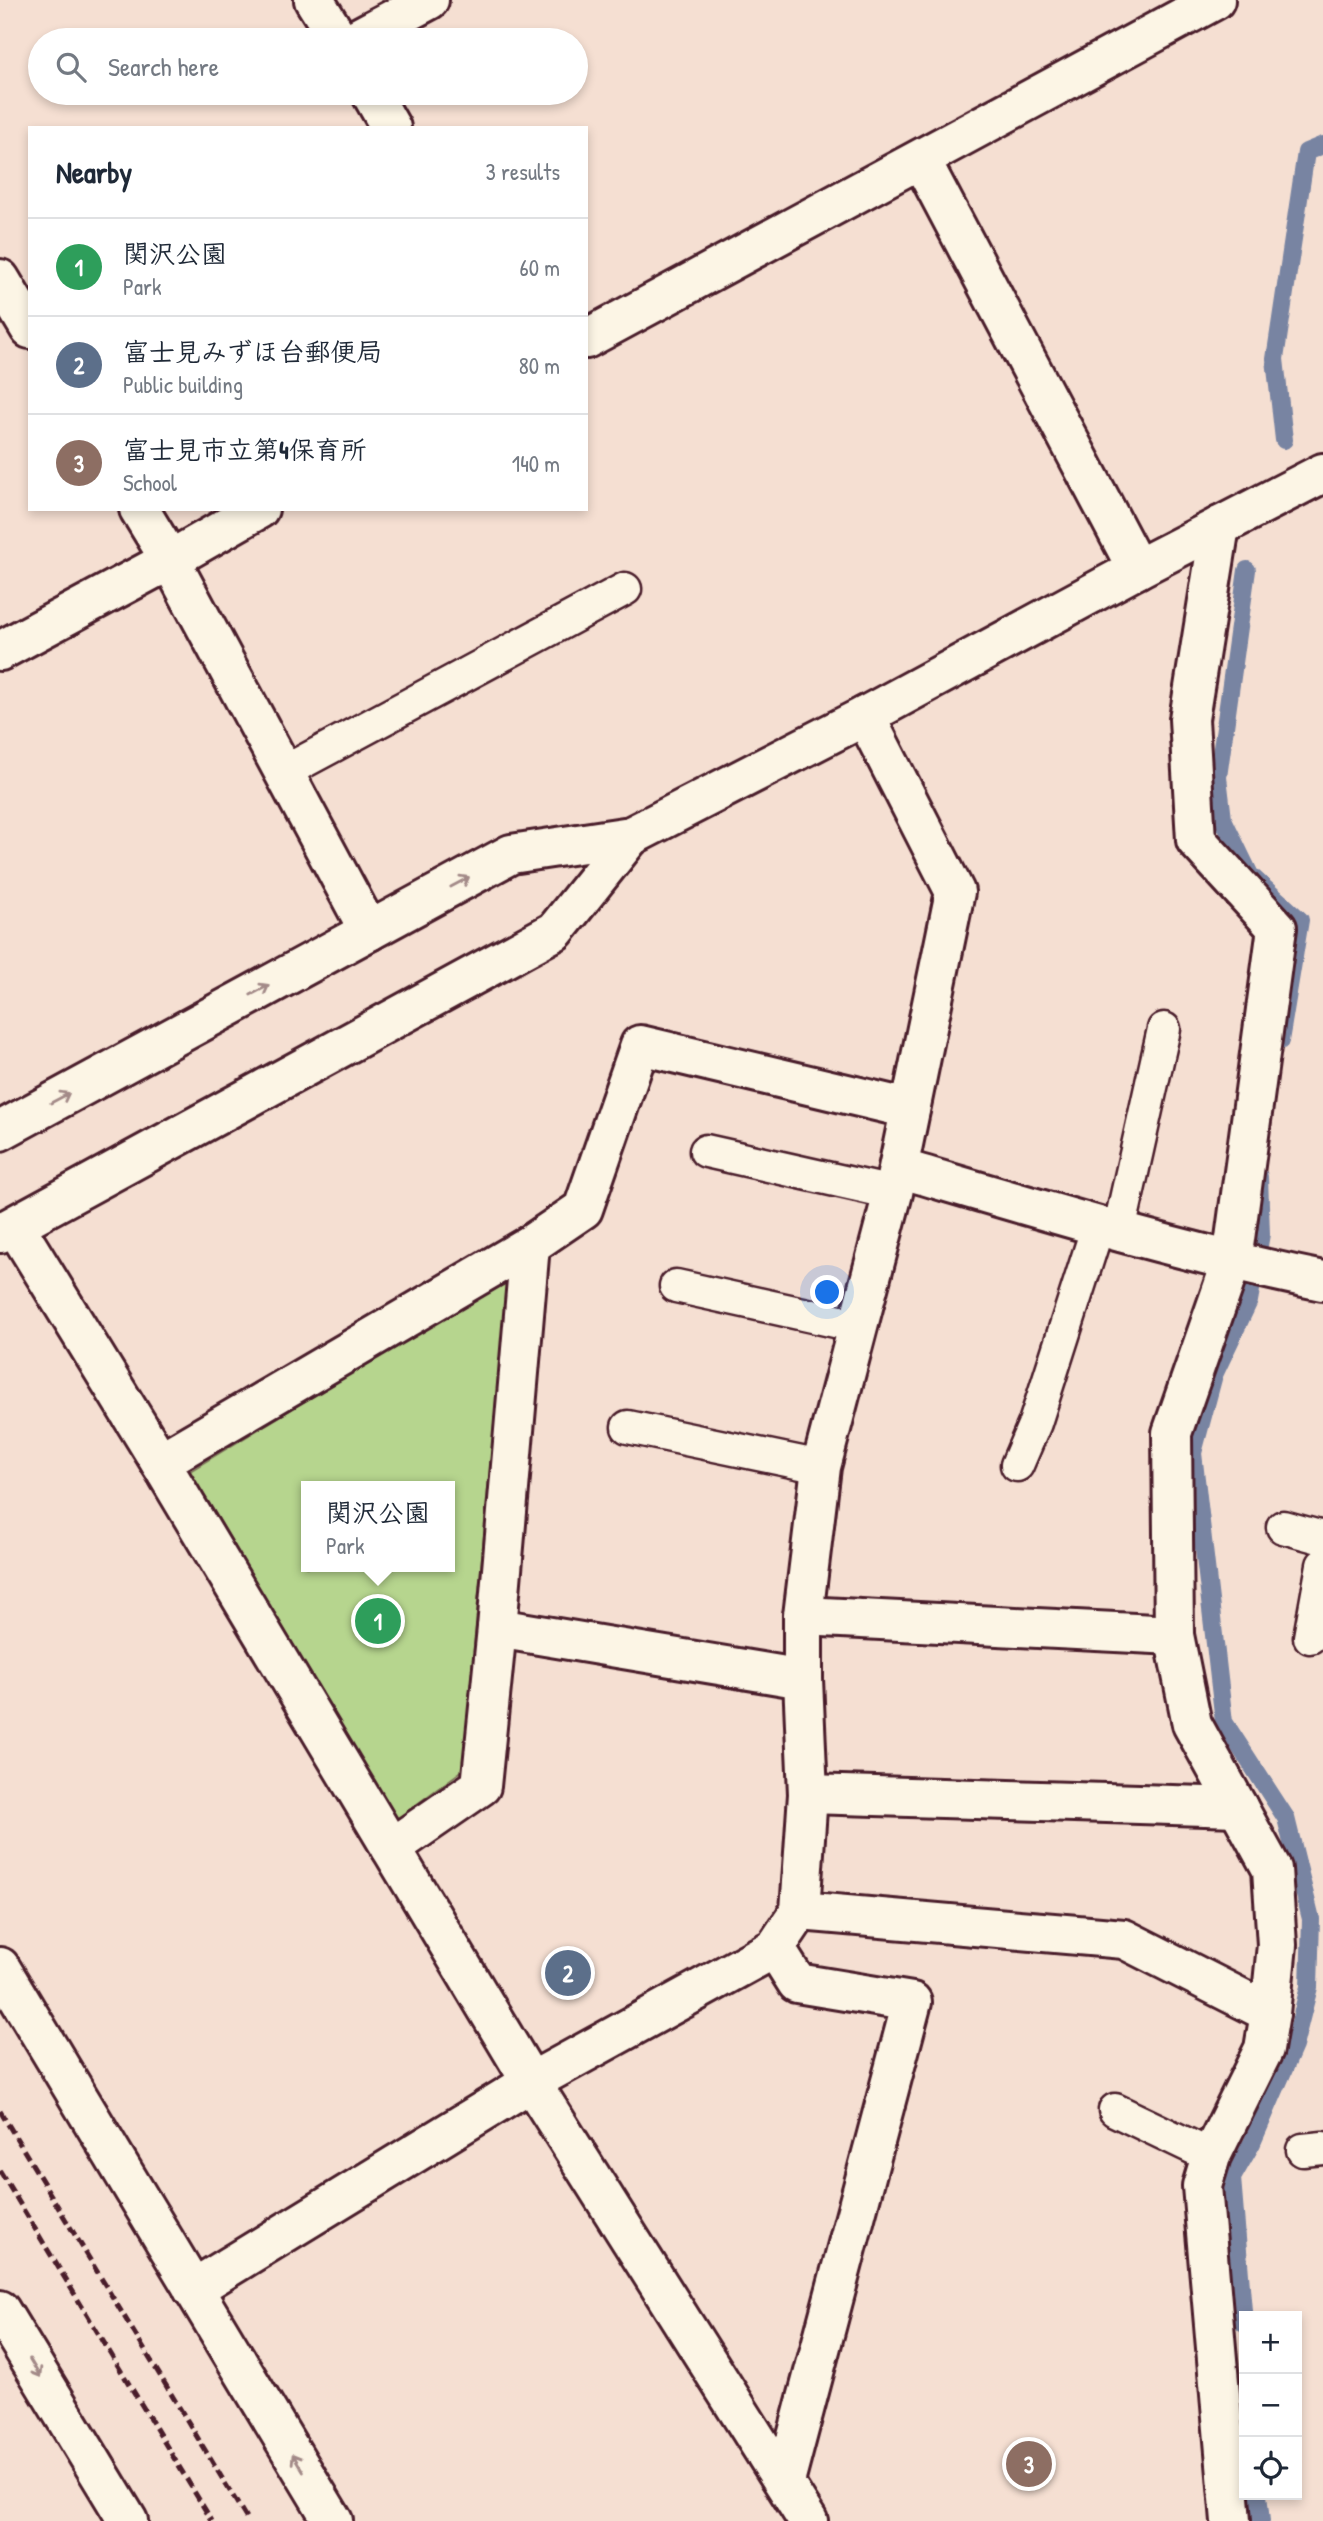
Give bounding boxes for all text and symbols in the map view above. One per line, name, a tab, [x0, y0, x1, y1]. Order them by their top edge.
search box	[28, 28, 588, 105]
icon: search	[52, 48, 90, 86]
text: Search here	[108, 49, 219, 84]
text: Nearby	[56, 152, 132, 192]
text: 3 results	[485, 156, 560, 187]
text: 関沢公園	[123, 236, 227, 271]
text: 1	[75, 252, 83, 283]
text: 60 m	[520, 252, 560, 283]
text: Park	[123, 271, 161, 302]
text: 富士見みずほ台郵便局	[123, 334, 382, 369]
text: 2	[74, 350, 84, 381]
text: 80 m	[519, 350, 560, 381]
text: Public building	[123, 369, 243, 400]
text: 富士見市立第4保育所	[123, 432, 367, 467]
text: 3	[74, 448, 84, 479]
text: 140 m	[512, 448, 560, 479]
text: School	[123, 467, 177, 498]
one-way arrow	[449, 874, 470, 888]
one-way arrow	[249, 983, 270, 996]
one-way arrow	[49, 1091, 70, 1104]
your location	[810, 1275, 844, 1309]
popup	[301, 1481, 455, 1572]
text: 関沢公園	[326, 1495, 430, 1530]
text: Park	[326, 1530, 364, 1561]
pin: 1	[355, 1595, 401, 1647]
pin: 2	[545, 1947, 591, 1999]
map controls	[1239, 2311, 1302, 2500]
button: +	[1239, 2311, 1302, 2374]
one-way arrow	[29, 2357, 43, 2377]
button: −	[1239, 2374, 1302, 2437]
button: locate	[1239, 2437, 1302, 2500]
pin: 3	[1006, 2438, 1052, 2490]
one-way arrow	[291, 2453, 305, 2473]

